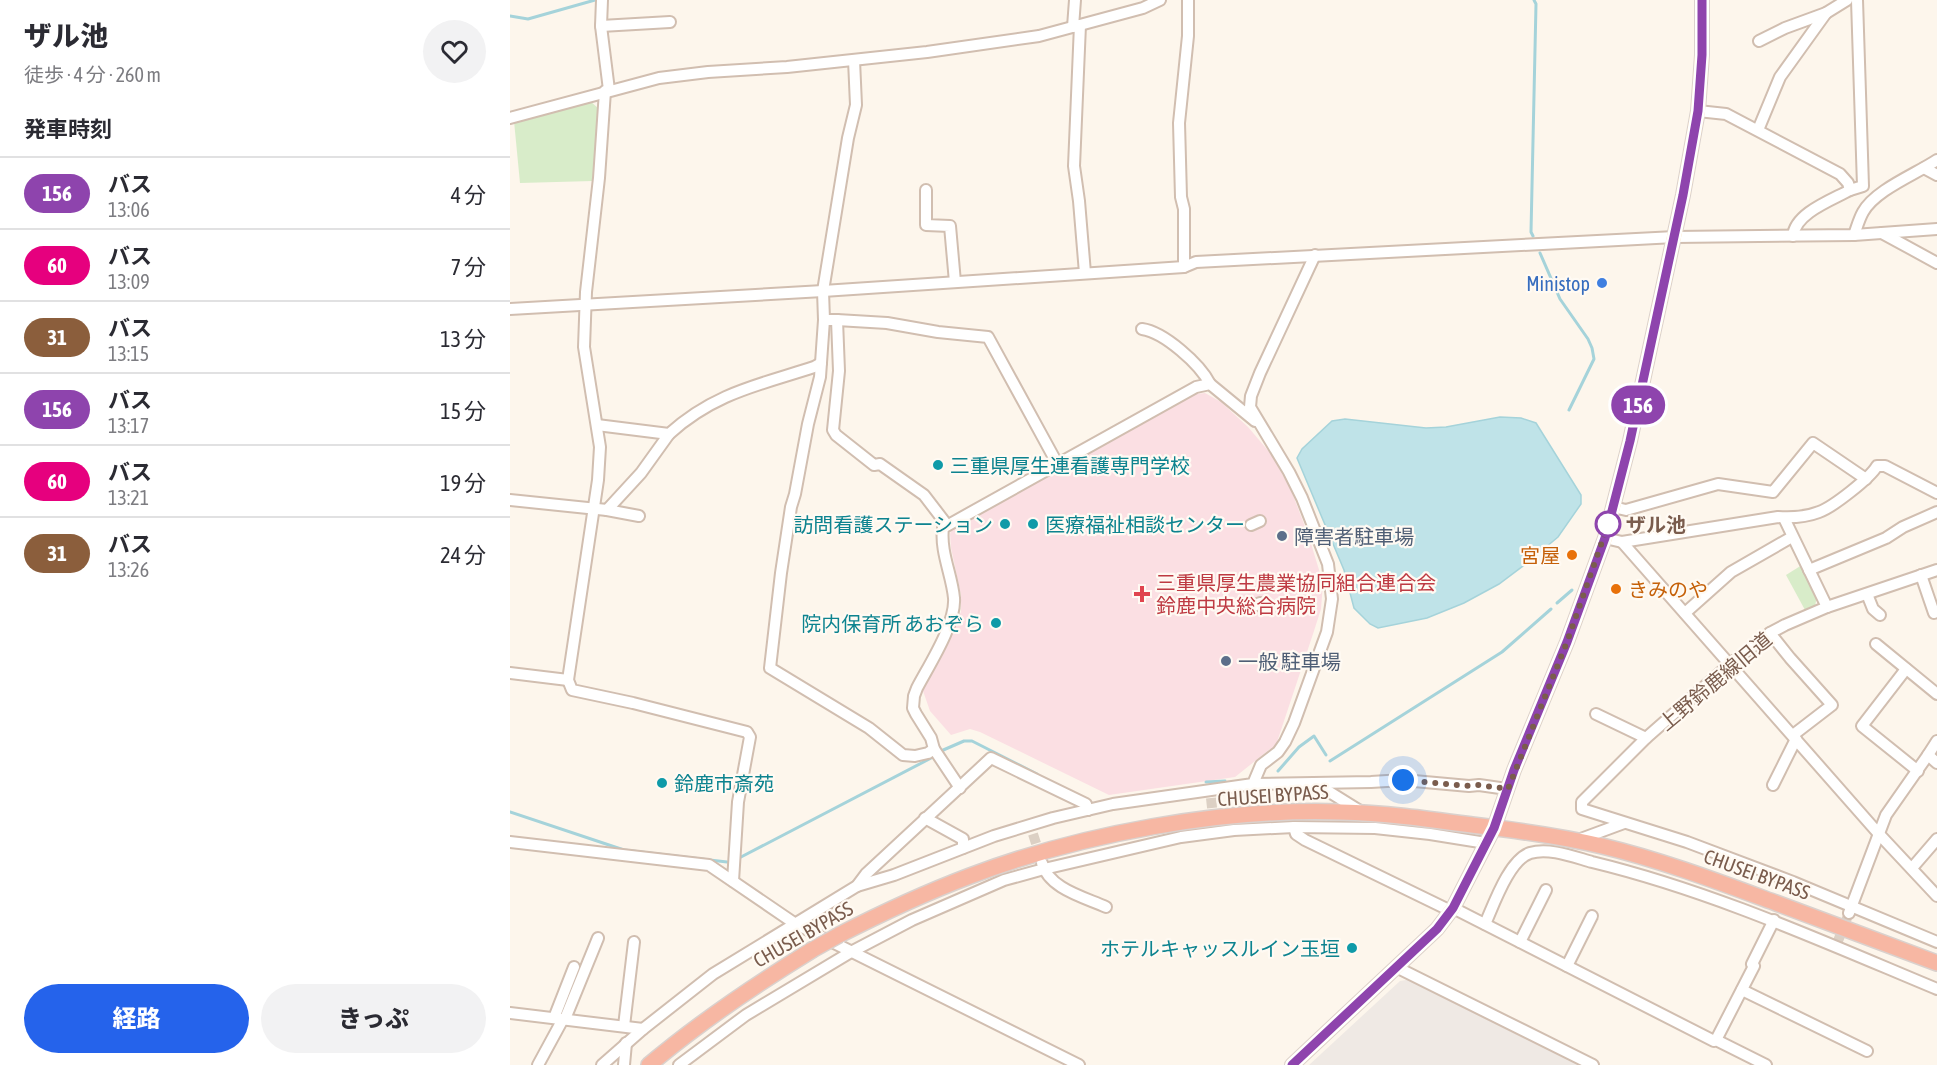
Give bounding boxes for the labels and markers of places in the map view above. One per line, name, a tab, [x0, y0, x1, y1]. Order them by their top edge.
place label: Ministop	[1526, 272, 1590, 295]
marker: Ministop	[1595, 276, 1609, 290]
place label: 三重県厚生連看護専門学校	[950, 454, 1190, 477]
marker: 三重県厚生連看護専門学校	[931, 458, 945, 472]
marker: ザル池	[1595, 511, 1621, 537]
place label: 訪問看護ステーション	[793, 513, 993, 536]
place label: 医療福祉相談センター	[1045, 513, 1245, 536]
place label: ザル池	[1626, 513, 1686, 536]
marker: 訪問看護ステーション	[998, 517, 1012, 531]
marker: 医療福祉相談センター	[1026, 517, 1040, 531]
place label: 障害者駐車場	[1294, 525, 1414, 548]
marker: 障害者駐車場	[1275, 529, 1289, 543]
place label: 宮屋	[1520, 544, 1560, 567]
marker: 宮屋	[1565, 548, 1579, 562]
place label: 三重県厚生農業協同組合連合会 鈴鹿中央総合病院	[1156, 571, 1436, 617]
place label: きみのや	[1628, 578, 1708, 601]
marker: きみのや	[1609, 582, 1623, 596]
marker: 三重県厚生農業協同組合連合会 鈴鹿中央総合病院	[1133, 585, 1151, 603]
place label: 院内保育所 あおぞら	[801, 612, 984, 635]
marker: 院内保育所 あおぞら	[989, 616, 1003, 630]
place label: 一般 駐車場	[1238, 650, 1341, 673]
marker: 一般 駐車場	[1219, 654, 1233, 668]
place label: 鈴鹿市斎苑	[674, 772, 774, 795]
marker: 鈴鹿市斎苑	[655, 776, 669, 790]
place label: ホテルキャッスルイン玉垣	[1100, 937, 1340, 960]
marker: ホテルキャッスルイン玉垣	[1345, 941, 1359, 955]

